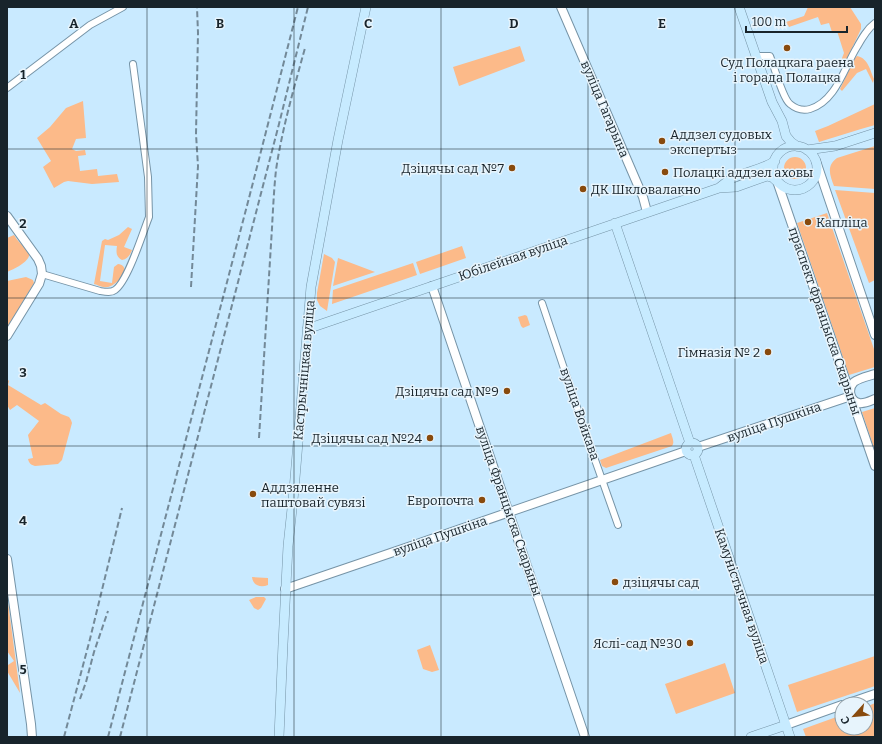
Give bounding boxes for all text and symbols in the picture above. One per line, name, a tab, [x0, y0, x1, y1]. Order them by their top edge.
scale bar	[746, 8, 847, 34]
text: 100 m	[752, 15, 787, 29]
text: A	[69, 16, 79, 31]
text: B	[216, 16, 224, 31]
text: C	[364, 16, 372, 31]
text: D	[509, 16, 519, 31]
text: E	[658, 16, 666, 31]
marker: Суд Полацкага раена і горада Полацка	[782, 43, 792, 53]
place label: Суд Полацкага раена і горада Полацка	[720, 55, 854, 85]
street label: вуліца Гагарына	[578, 58, 632, 160]
text: 1	[20, 67, 26, 82]
place label: Аддзел судовых экспертыз	[670, 127, 772, 157]
marker: Аддзел судовых экспертыз	[657, 136, 667, 146]
place label: Дзіцячы сад №7	[402, 161, 504, 176]
marker: Дзіцячы сад №7	[507, 163, 517, 173]
place label: Полацкі аддзел аховы	[673, 165, 813, 180]
marker: Полацкі аддзел аховы	[660, 167, 670, 177]
place label: ДК Шкловалакно	[591, 182, 701, 197]
marker: ДК Шкловалакно	[578, 184, 588, 194]
place label: Капліца	[816, 215, 868, 230]
text: 2	[19, 216, 27, 231]
marker: Капліца	[803, 217, 813, 227]
street label: праспект Францыска Скарыны	[786, 225, 864, 417]
street label: Юбілейная вуліца	[456, 232, 570, 284]
street label: Кастрычніцкая вуліца	[290, 299, 318, 441]
place label: Гімназія № 2	[678, 345, 760, 360]
marker: Гімназія № 2	[763, 347, 773, 357]
text: 3	[19, 365, 27, 380]
street label: вуліца Войкава	[557, 366, 603, 462]
place label: Дзіцячы сад №9	[395, 384, 499, 399]
marker: Дзіцячы сад №9	[502, 386, 512, 396]
street label: вуліца Пушкіна	[725, 399, 823, 445]
street label: вуліца Францыска Скарыны	[473, 424, 545, 598]
place label: Дзіцячы сад №24	[311, 431, 422, 446]
marker: Дзіцячы сад №24	[425, 433, 435, 443]
place label: Аддзяленне паштовай сувязі	[261, 480, 365, 510]
marker: Аддзяленне паштовай сувязі	[248, 489, 258, 499]
place label: Европочта	[407, 493, 474, 508]
marker: Европочта	[477, 495, 487, 505]
text: 4	[19, 513, 27, 528]
street label: вуліца Пушкіна	[391, 513, 489, 559]
street label: Камуністычная вуліца	[712, 526, 772, 666]
place label: дзіцячы сад	[623, 575, 699, 590]
marker: дзіцячы сад	[610, 577, 620, 587]
place label: Яслі-сад №30	[593, 636, 682, 651]
marker: Яслі-сад №30	[685, 638, 695, 648]
text: 5	[19, 662, 27, 677]
north arrow	[834, 696, 874, 736]
text: С	[838, 714, 853, 726]

